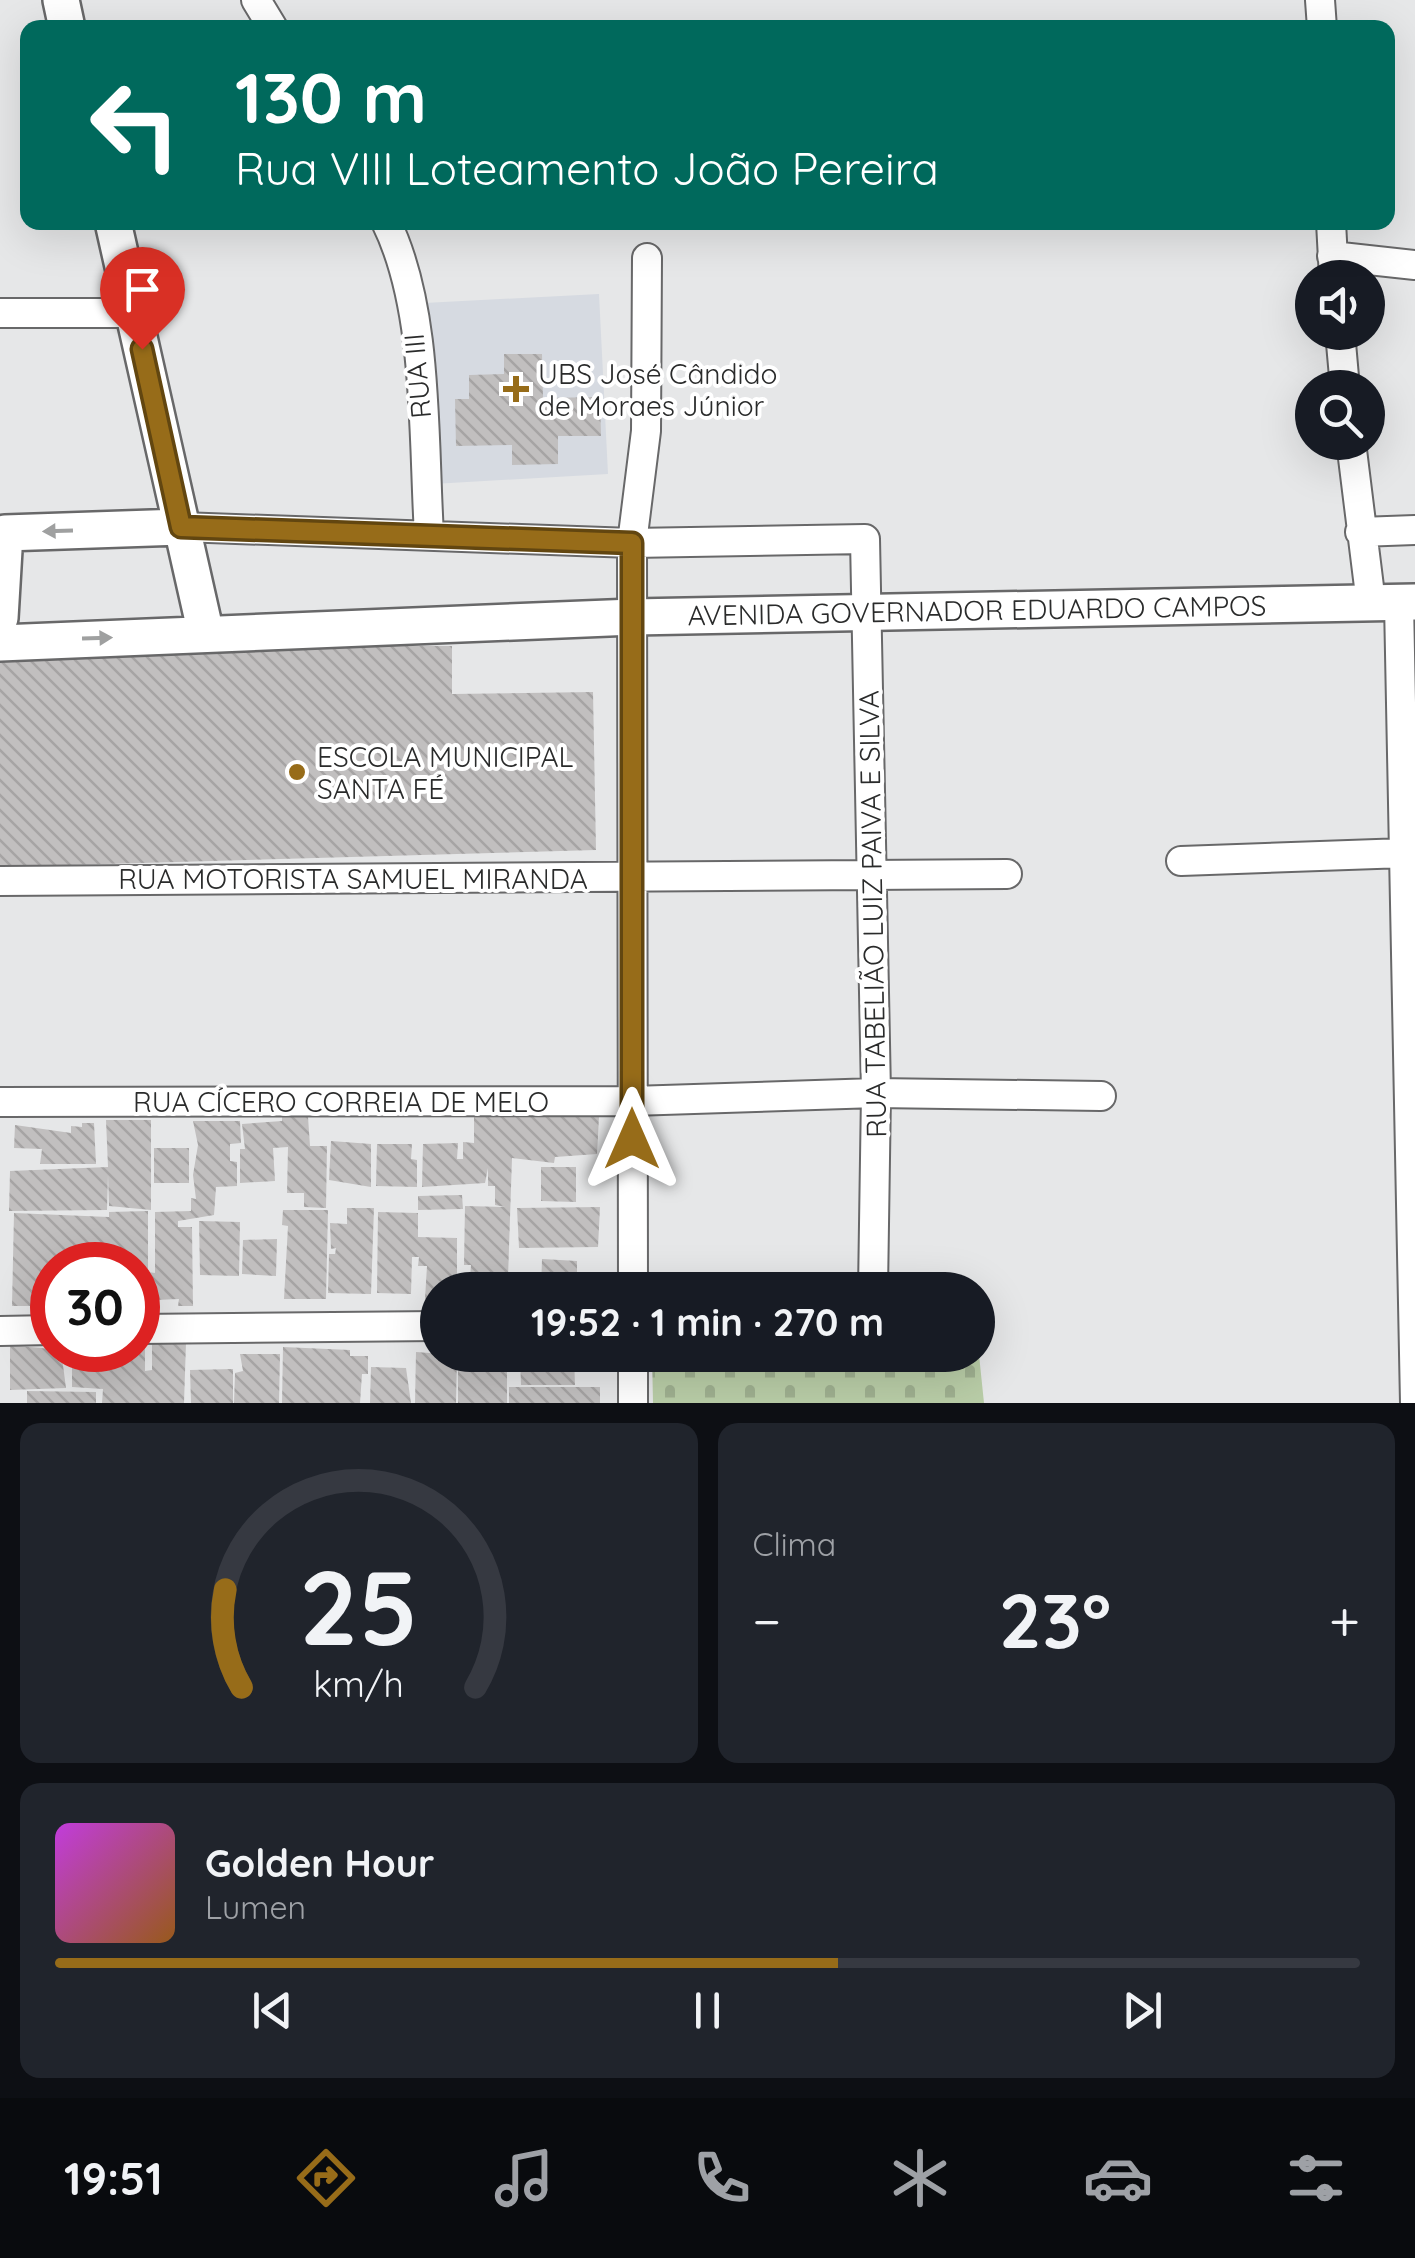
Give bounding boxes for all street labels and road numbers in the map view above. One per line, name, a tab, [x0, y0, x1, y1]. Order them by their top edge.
street label: RUA III	[396, 332, 438, 420]
street label: AVENIDA GOVERNADOR EDUARDO CAMPOS	[687, 587, 1267, 633]
street label: RUA TABELIÃO LUIZ PAIVA E SILVA	[851, 690, 893, 1138]
street label: RUA MOTORISTA SAMUEL MIRANDA	[118, 861, 588, 896]
street label: RUA CÍCERO CORREIA DE MELO	[133, 1084, 549, 1119]

